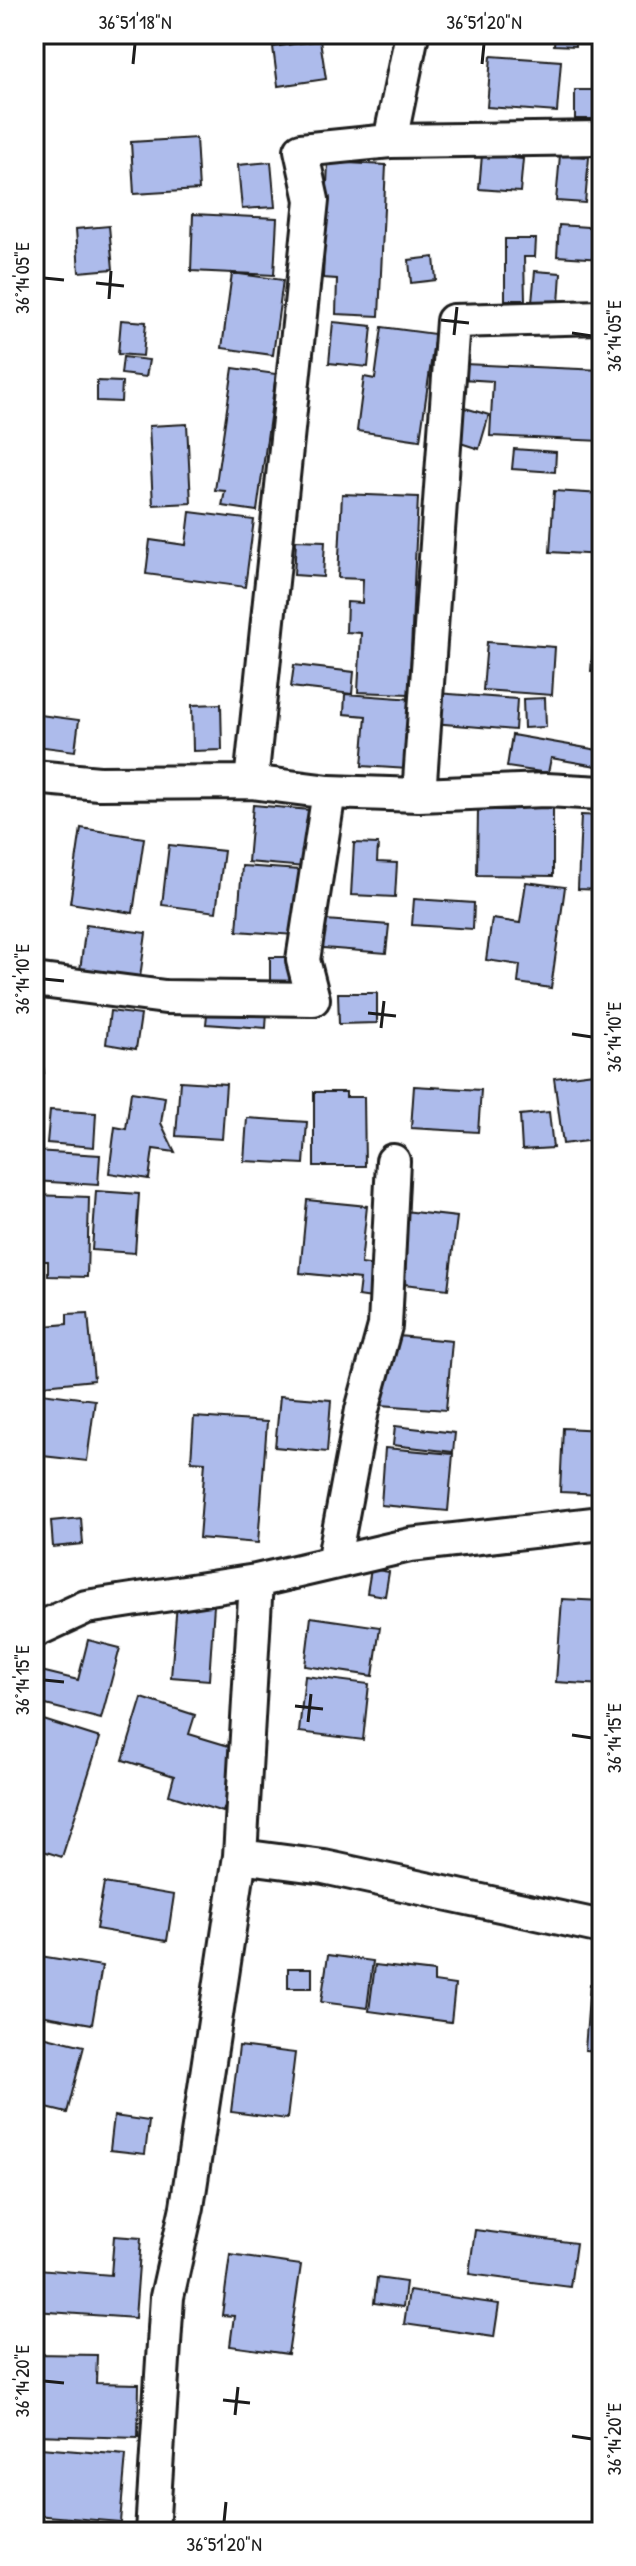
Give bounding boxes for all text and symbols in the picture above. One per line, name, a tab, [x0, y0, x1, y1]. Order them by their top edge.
text: 36°51'18"N	[98, 8, 172, 35]
text: 36°51'20"N	[446, 8, 522, 35]
text: 36°14'05"E	[8, 242, 35, 314]
text: 36°14'05"E	[600, 300, 627, 372]
text: 36°14'10"E	[8, 943, 35, 1014]
text: 36°14'10"E	[600, 1001, 627, 1072]
text: 36°14'15"E	[8, 1645, 35, 1715]
text: 36°14'15"E	[600, 1703, 627, 1773]
text: 36°14'20"E	[8, 2344, 35, 2417]
text: 36°14'20"E	[600, 2402, 627, 2475]
text: 36°51'20"N	[186, 2530, 262, 2557]

